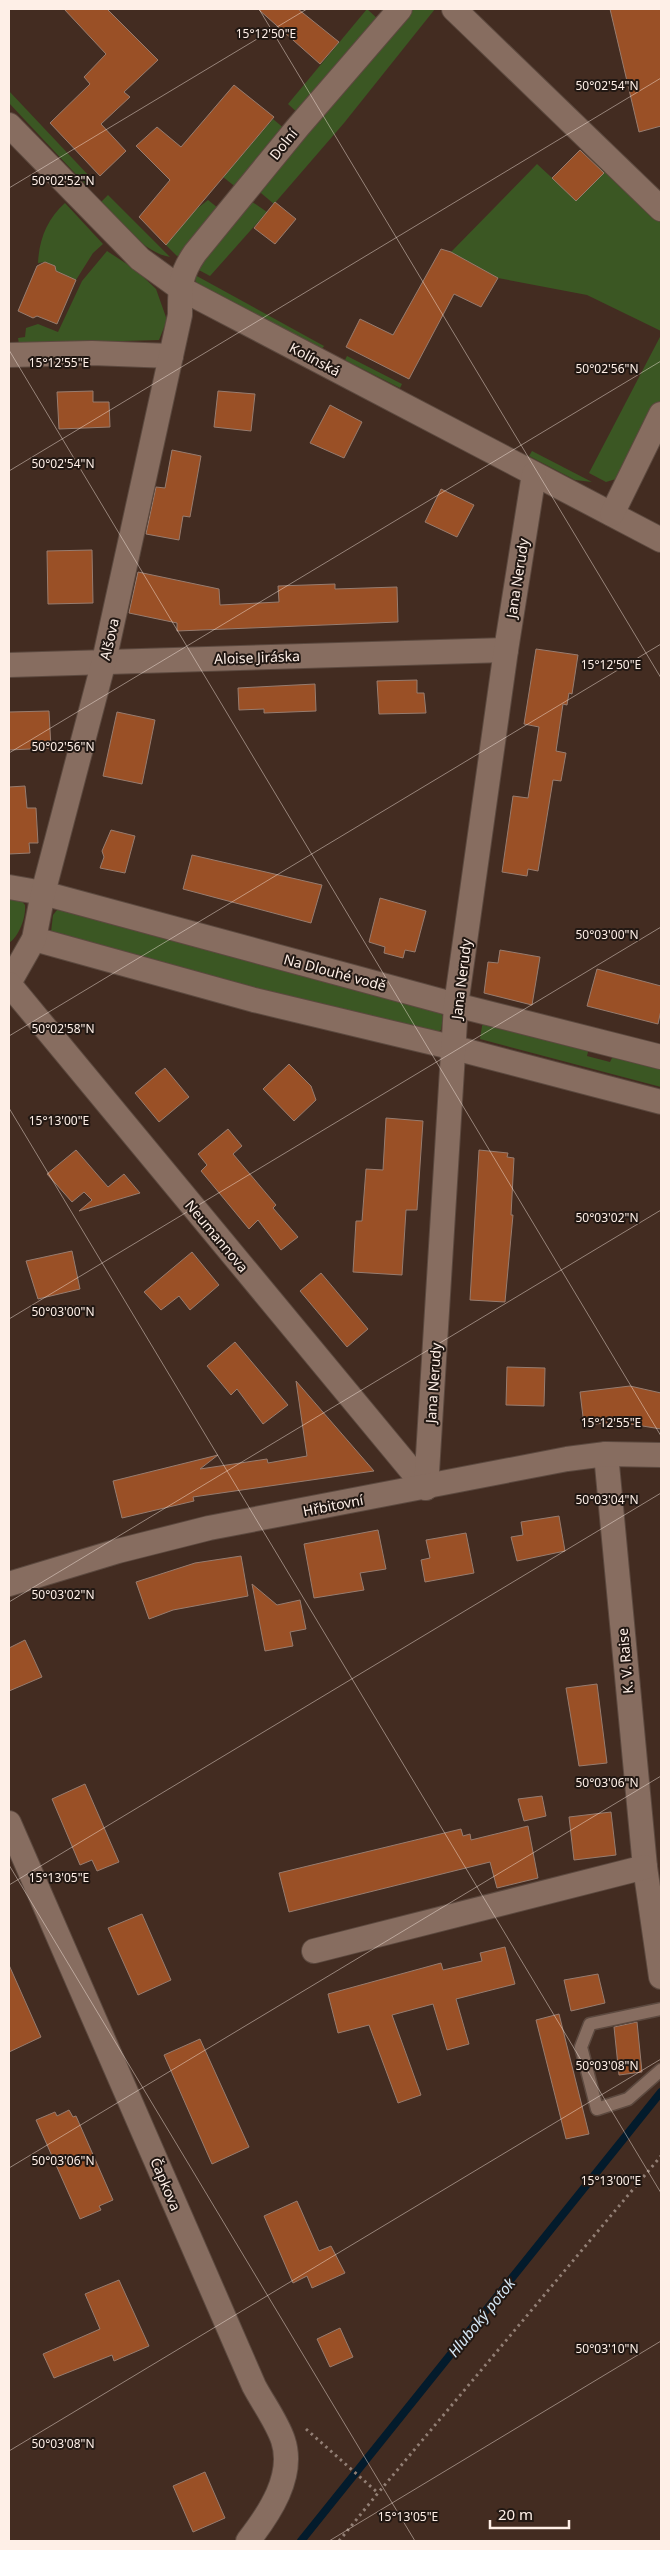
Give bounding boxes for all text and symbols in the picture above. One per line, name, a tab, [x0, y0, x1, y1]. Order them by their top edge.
text: 15°12'50"E	[236, 25, 296, 42]
text: 50°02'54"N	[575, 77, 639, 94]
street label: Dolní	[265, 124, 301, 163]
text: 50°02'52"N	[31, 172, 95, 189]
street label: Kolínská	[286, 338, 344, 380]
text: 15°12'55"E	[29, 354, 89, 371]
text: 50°02'56"N	[575, 360, 639, 377]
text: 50°02'54"N	[31, 455, 95, 472]
street label: Jana Nerudy	[501, 536, 533, 621]
street label: Alšova	[95, 616, 123, 662]
street label: Aloise Jiráska	[214, 646, 300, 668]
text: 15°12'50"E	[581, 656, 641, 673]
text: 50°02'56"N	[31, 738, 95, 755]
text: 50°03'00"N	[575, 926, 639, 943]
street label: Jana Nerudy	[446, 937, 475, 1022]
street label: Na Dlouhé vodě	[282, 949, 388, 995]
text: 50°02'58"N	[31, 1020, 95, 1037]
text: 15°13'00"E	[29, 1112, 89, 1129]
street label: Neumannova	[181, 1196, 253, 1276]
text: 50°03'02"N	[575, 1209, 639, 1226]
text: 50°03'00"N	[31, 1303, 95, 1320]
street label: Jana Nerudy	[421, 1341, 445, 1426]
text: 15°12'55"E	[581, 1414, 641, 1431]
street label: Hřbitovní	[301, 1490, 365, 1520]
text: 50°03'04"N	[575, 1491, 639, 1508]
text: 50°03'02"N	[31, 1586, 95, 1603]
street label: K. V. Raise	[613, 1627, 637, 1695]
text: 50°03'06"N	[575, 1774, 639, 1791]
text: 15°13'05"E	[29, 1869, 89, 1886]
text: 50°03'08"N	[575, 2057, 639, 2074]
text: 50°03'06"N	[31, 2152, 95, 2169]
street label: Čapkova	[146, 2155, 186, 2213]
text: 15°13'00"E	[581, 2172, 641, 2189]
water label: Hluboký potok	[443, 2273, 519, 2361]
text: 50°03'10"N	[575, 2340, 639, 2357]
text: 50°03'08"N	[31, 2435, 95, 2452]
scale bar	[490, 2498, 569, 2530]
text: 20 m	[498, 2504, 533, 2524]
text: 15°13'05"E	[378, 2508, 438, 2525]

